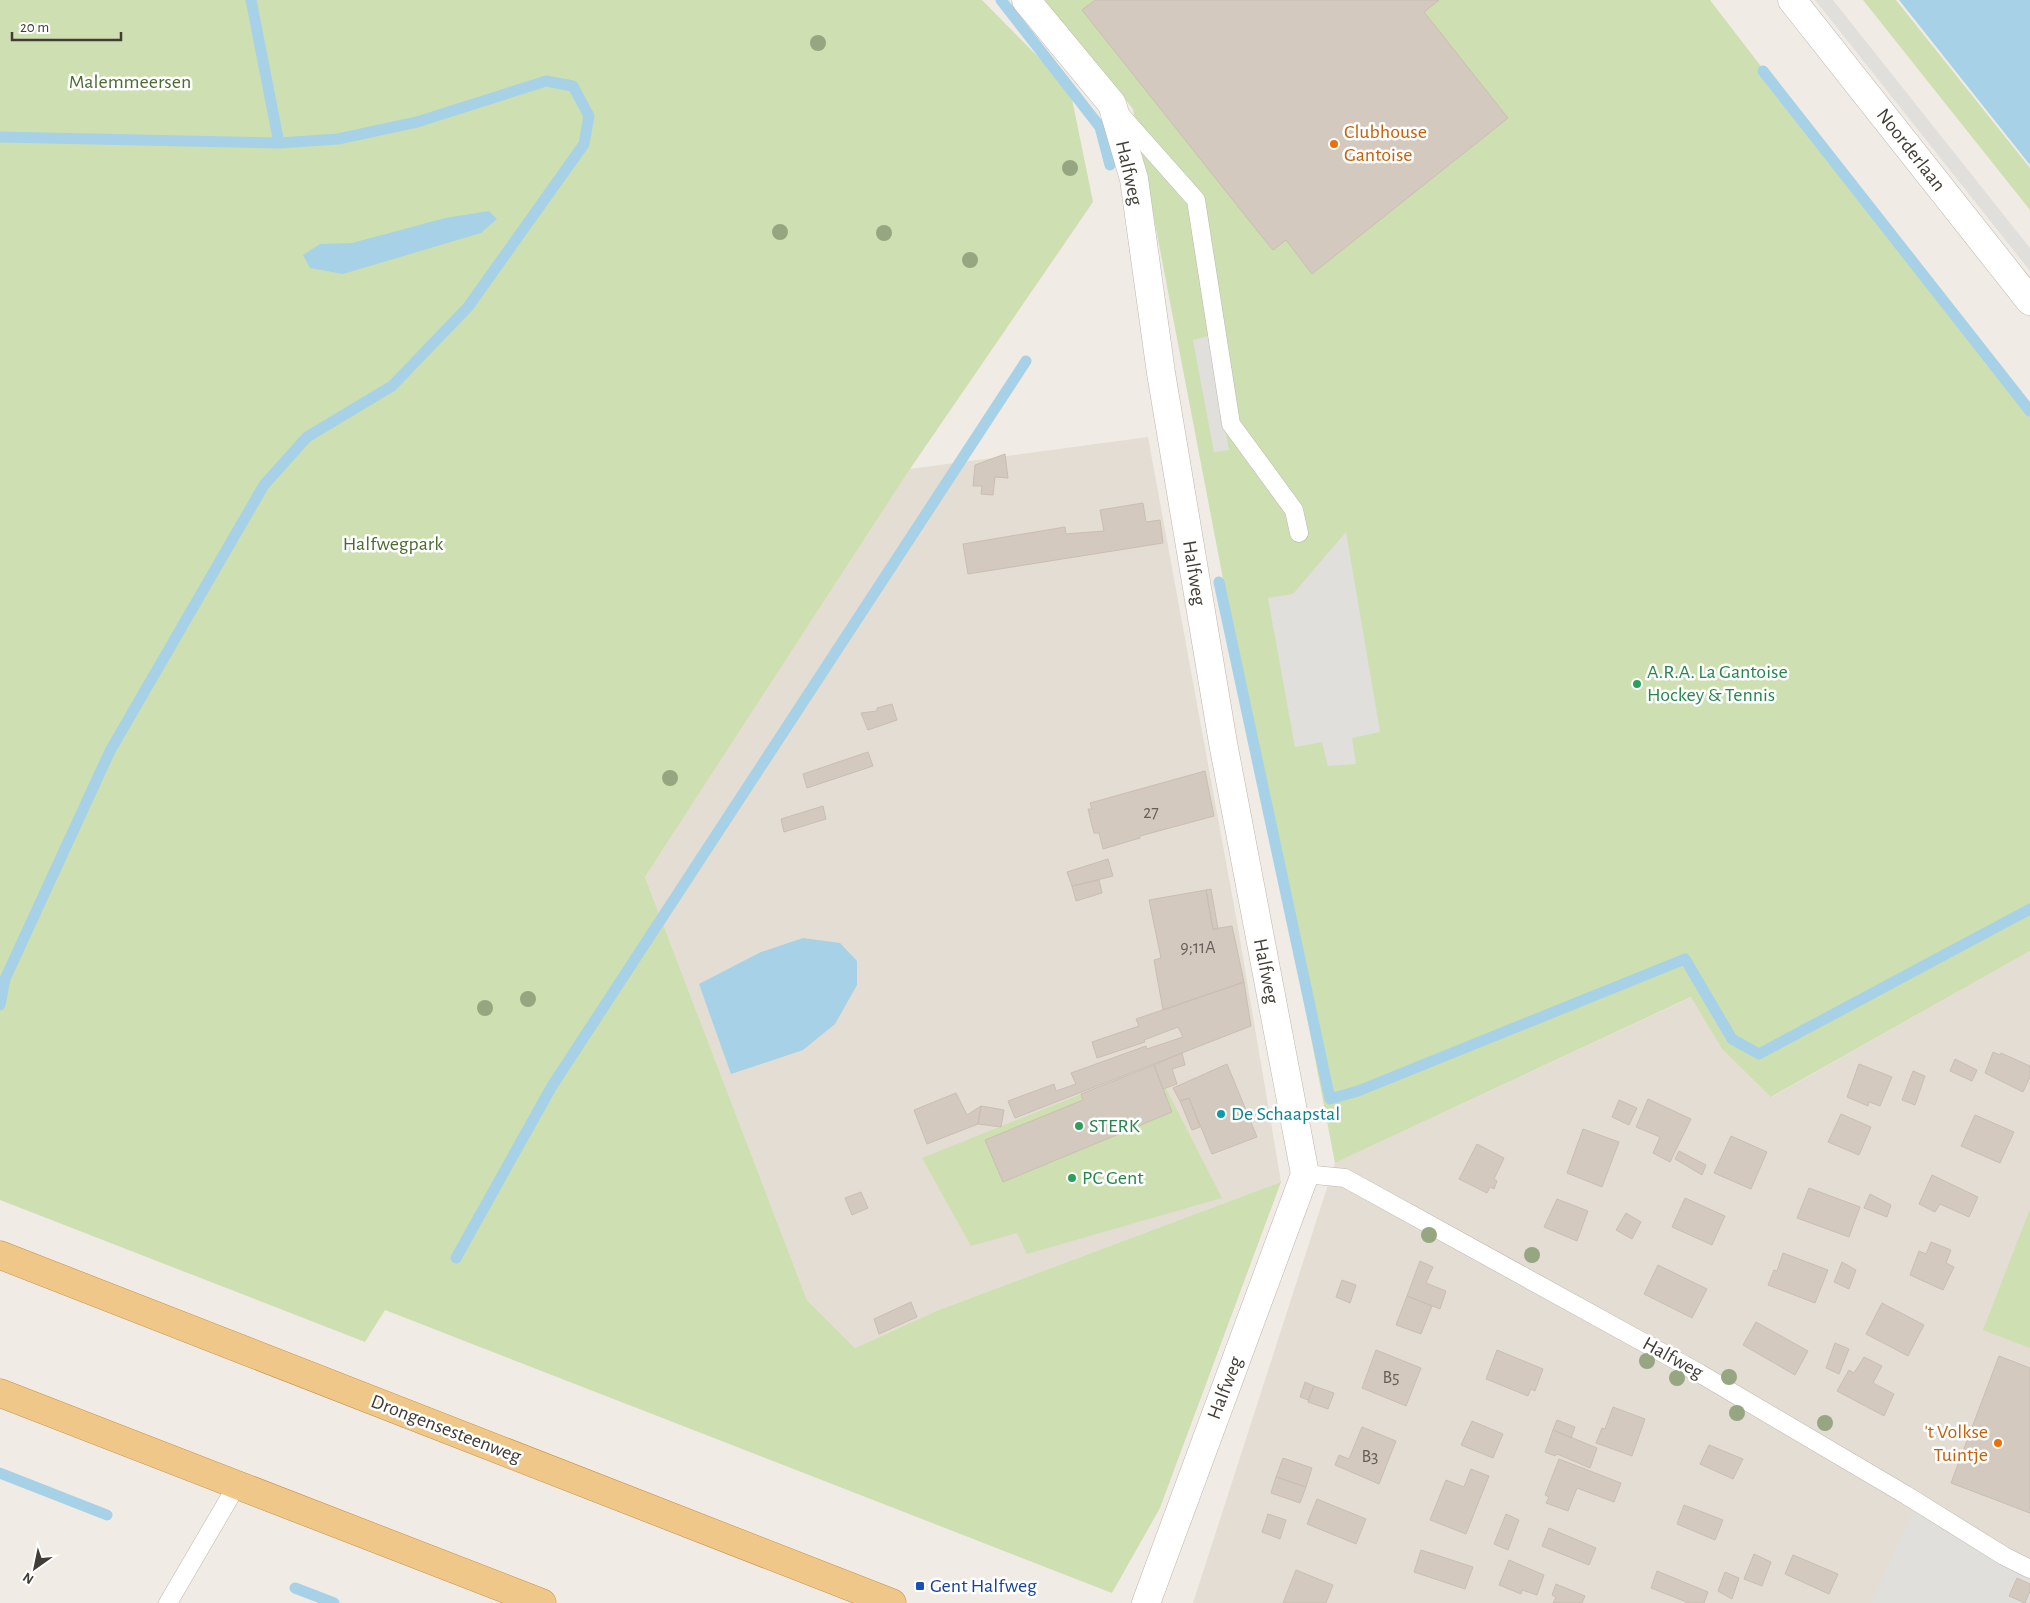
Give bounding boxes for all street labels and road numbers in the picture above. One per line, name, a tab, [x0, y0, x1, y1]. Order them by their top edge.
street label: Noorderlaan	[1873, 105, 1949, 195]
street label: Halfweg	[1112, 139, 1146, 208]
street label: Halfweg	[1179, 539, 1209, 607]
street label: Halfweg	[1250, 937, 1282, 1005]
street label: Halfweg	[1639, 1333, 1707, 1383]
street label: Halfweg	[1204, 1353, 1246, 1422]
street label: Drongensesteenweg	[368, 1391, 524, 1467]

